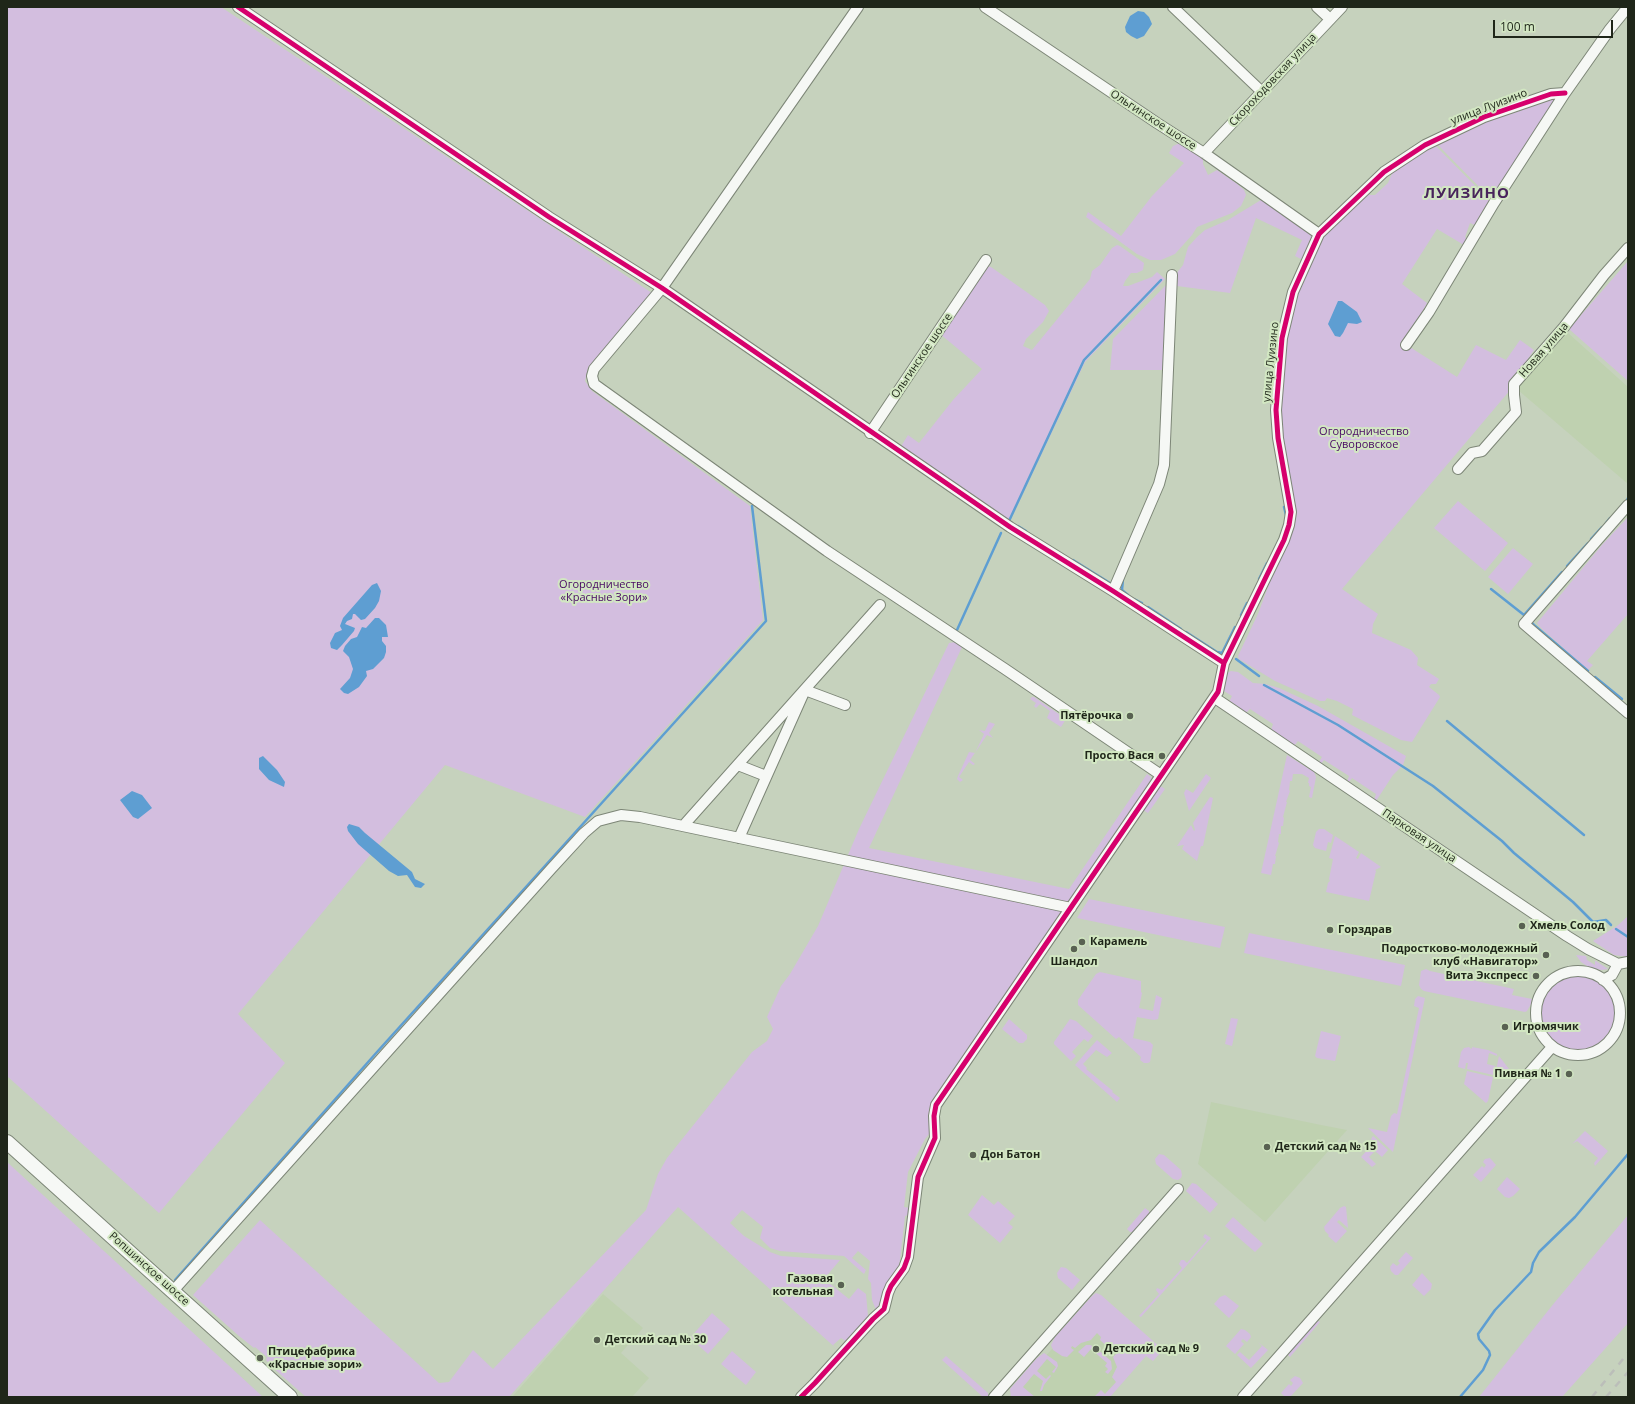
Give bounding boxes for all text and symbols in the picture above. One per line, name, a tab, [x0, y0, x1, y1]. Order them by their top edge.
scale bar	[1495, 12, 1615, 38]
text: 100 m	[1500, 18, 1535, 35]
street label: Скороходовская улица	[1227, 31, 1319, 129]
street label: улица Луизино	[1449, 86, 1529, 128]
street label: Ольгинское шоссе	[1108, 87, 1198, 153]
district label: ЛУИЗИНО	[1424, 185, 1510, 203]
street label: Ольгинское шоссе	[889, 311, 955, 401]
street label: Новая улица	[1517, 320, 1571, 380]
street label: улица Луизино	[1260, 321, 1282, 403]
park label: Огородничество Суворовское	[1319, 425, 1409, 451]
park label: Огородничество «Красные Зори»	[559, 578, 649, 604]
place label: Пятёрочка	[1060, 709, 1122, 723]
marker: Пятёрочка	[1125, 711, 1135, 721]
place label: Просто Вася	[1084, 749, 1154, 763]
marker: Просто Вася	[1157, 751, 1167, 761]
street label: Парковая улица	[1380, 806, 1458, 866]
place label: Хмель Солод	[1530, 919, 1605, 933]
marker: Хмель Солод	[1517, 921, 1527, 931]
place label: Горздрав	[1338, 923, 1392, 937]
marker: Горздрав	[1325, 925, 1335, 935]
place label: Карамель	[1090, 935, 1147, 949]
marker: Карамель	[1077, 937, 1087, 947]
place label: Подростково-молодежный клуб «Навигатор»	[1381, 942, 1538, 968]
marker: Шандол	[1069, 944, 1079, 954]
marker: Подростково-молодежный клуб «Навигатор»	[1541, 950, 1551, 960]
place label: Шандол	[1051, 955, 1097, 969]
place label: Вита Экспресс	[1445, 969, 1528, 983]
marker: Вита Экспресс	[1531, 971, 1541, 981]
place label: Игромячик	[1513, 1020, 1579, 1034]
marker: Игромячик	[1500, 1022, 1510, 1032]
place label: Пивная № 1	[1494, 1067, 1561, 1081]
marker: Пивная № 1	[1564, 1069, 1574, 1079]
place label: Детский сад № 15	[1275, 1140, 1376, 1154]
marker: Детский сад № 15	[1262, 1142, 1272, 1152]
place label: Дон Батон	[981, 1148, 1040, 1162]
marker: Дон Батон	[968, 1150, 978, 1160]
street label: Ропшинское шоссе	[106, 1229, 192, 1309]
place label: Газовая котельная	[772, 1272, 833, 1298]
marker: Газовая котельная	[836, 1280, 846, 1290]
place label: Детский сад № 30	[605, 1333, 706, 1347]
marker: Детский сад № 30	[592, 1335, 602, 1345]
place label: Детский сад № 9	[1104, 1342, 1199, 1356]
marker: Детский сад № 9	[1091, 1344, 1101, 1354]
place label: Птицефабрика «Красные зори»	[268, 1345, 362, 1371]
marker: Птицефабрика «Красные зори»	[255, 1353, 265, 1363]

